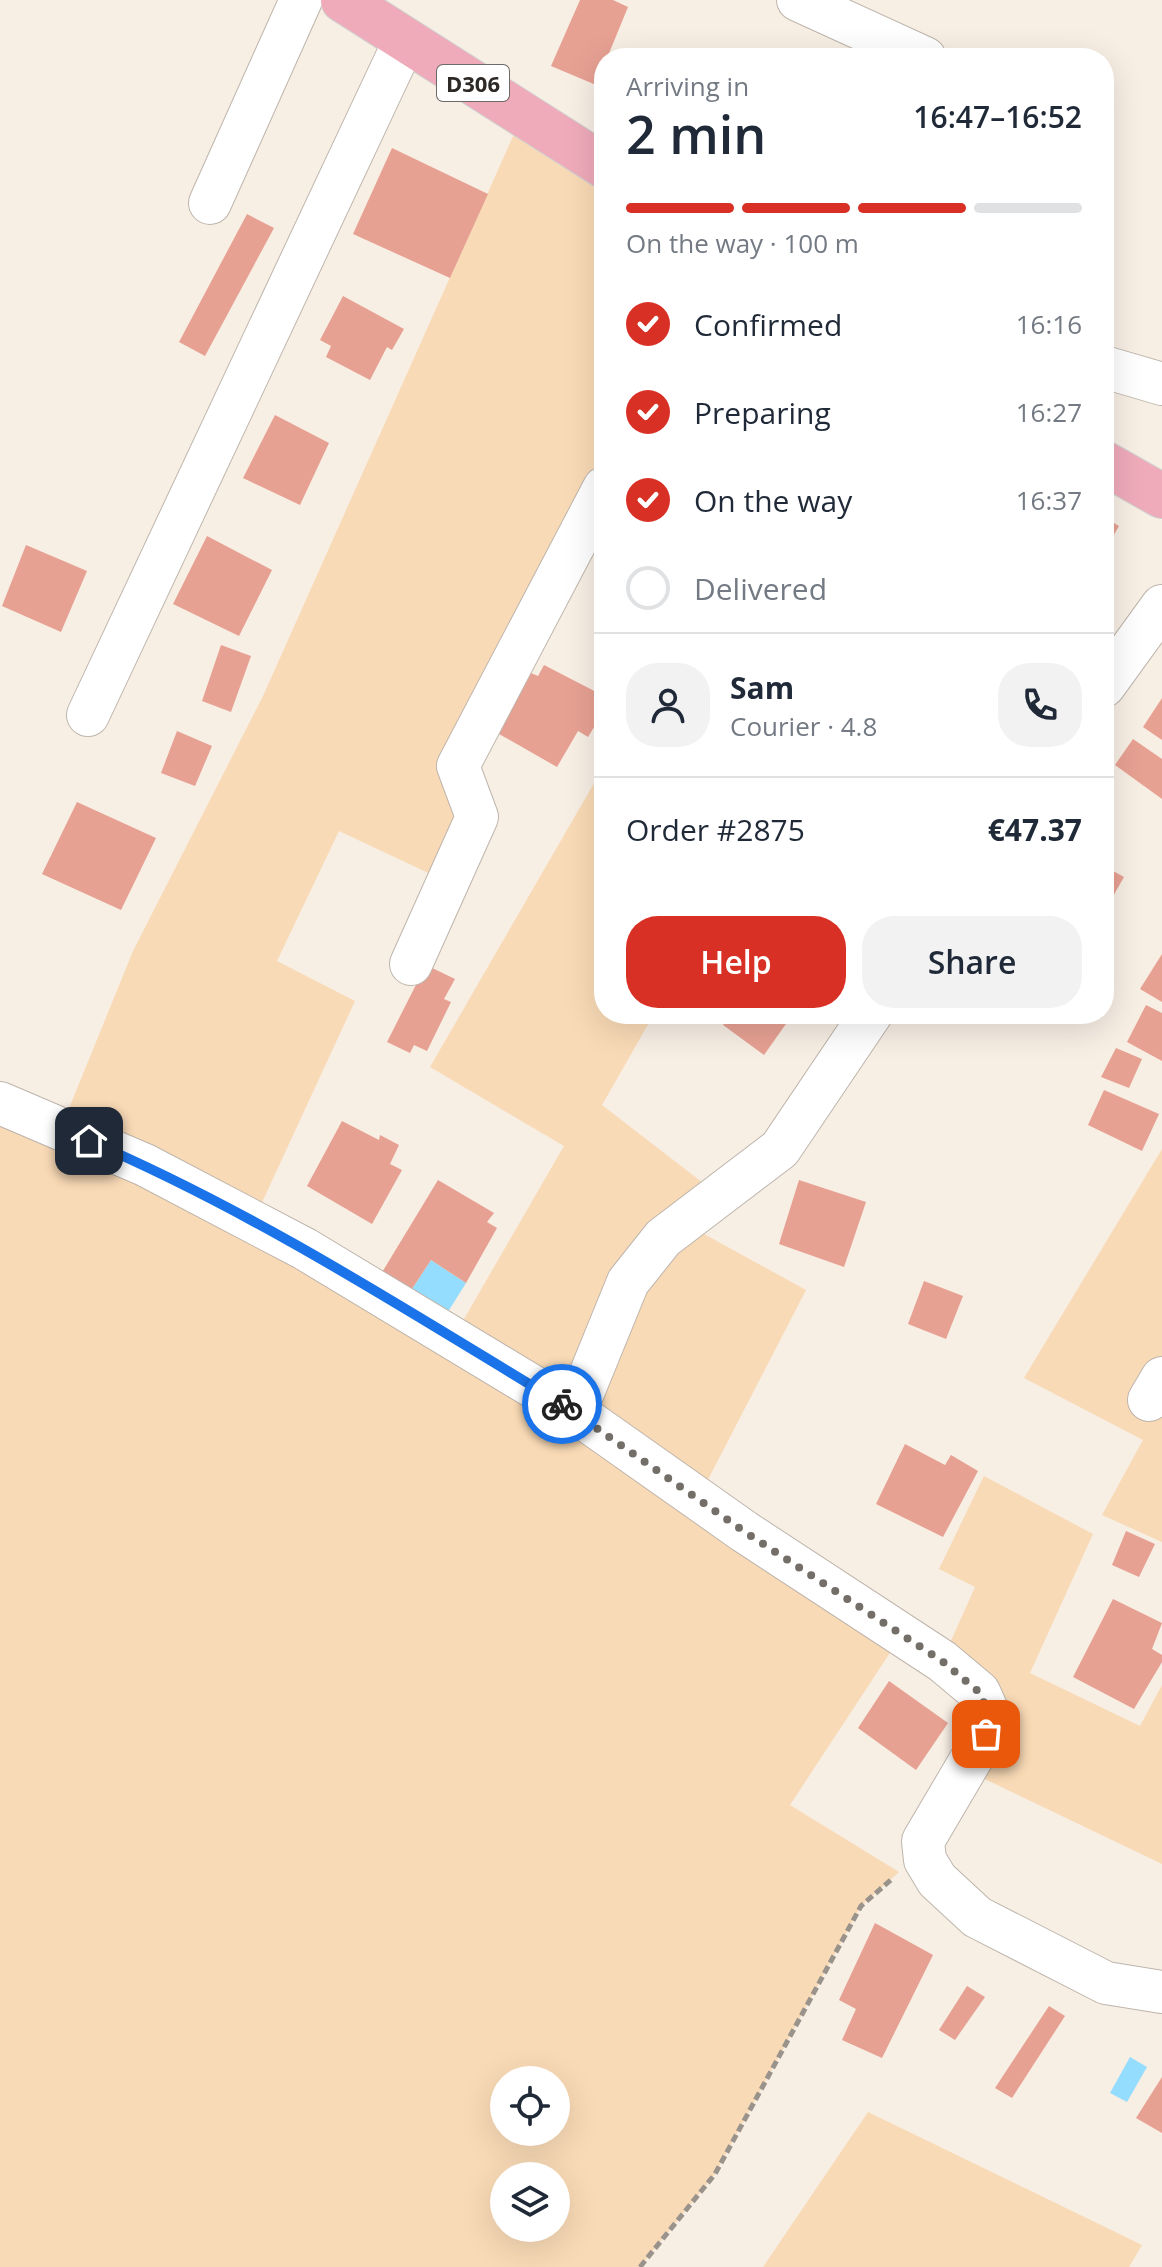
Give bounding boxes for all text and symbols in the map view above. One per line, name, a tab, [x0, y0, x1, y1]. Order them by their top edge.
road number: D306	[437, 65, 509, 101]
text: Arriving in	[626, 68, 749, 104]
text: 16:47–16:52	[913, 96, 1082, 137]
text: 2 min	[626, 98, 766, 169]
text: On the way · 100 m	[626, 225, 859, 261]
icon: check	[626, 302, 670, 346]
text: Confirmed	[694, 304, 842, 345]
text: 16:16	[1016, 306, 1082, 342]
icon: check	[626, 390, 670, 434]
text: Preparing	[694, 392, 831, 433]
text: 16:27	[1016, 394, 1082, 430]
icon: check	[626, 478, 670, 522]
text: On the way	[694, 480, 852, 521]
text: 16:37	[1016, 482, 1082, 518]
text: Delivered	[694, 568, 827, 609]
button: person	[626, 663, 710, 747]
button: phone	[998, 663, 1082, 747]
text: Sam	[730, 667, 794, 708]
text: Courier · 4.8	[730, 708, 877, 744]
text: Order #2875	[626, 809, 805, 850]
text: €47.37	[988, 809, 1082, 850]
button: Help	[626, 916, 846, 1008]
button: Share	[862, 916, 1082, 1008]
pin	[55, 1107, 123, 1175]
icon: home	[67, 1119, 111, 1163]
courier	[522, 1364, 602, 1444]
icon: bike	[540, 1382, 584, 1426]
pin	[952, 1700, 1020, 1768]
icon: bag	[964, 1712, 1008, 1756]
map controls	[490, 2066, 570, 2242]
button: locate	[490, 2066, 570, 2146]
button: layers	[490, 2162, 570, 2242]

